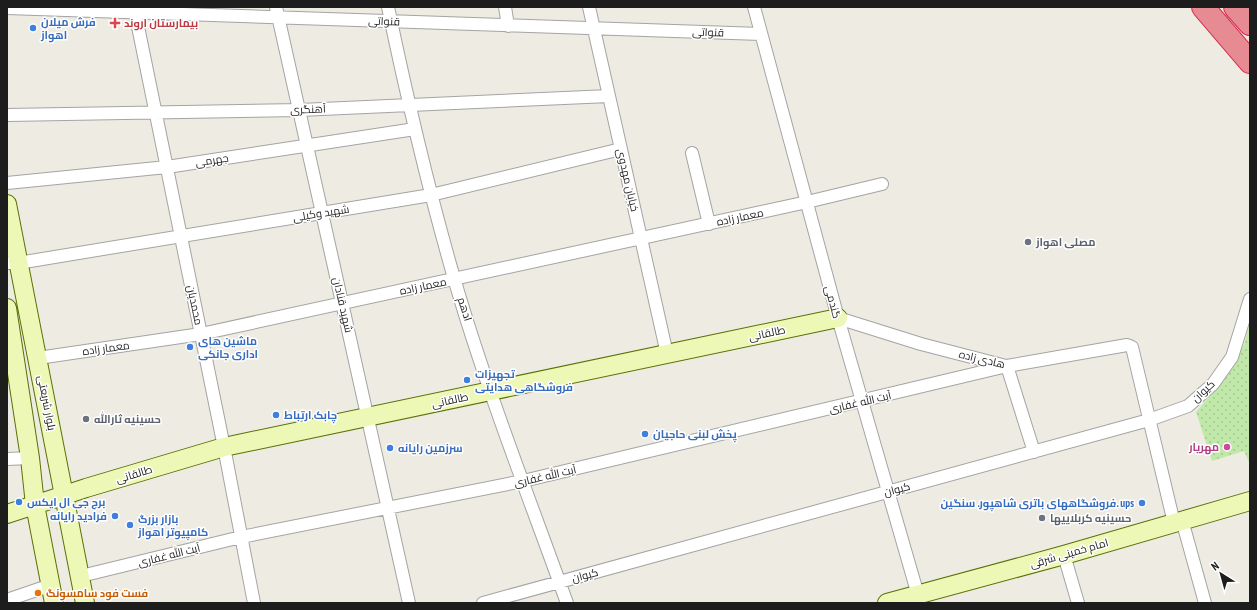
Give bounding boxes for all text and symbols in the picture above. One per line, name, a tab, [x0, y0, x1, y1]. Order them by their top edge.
street label: قنواتی	[368, 13, 400, 29]
place label: فرش میلان اهواز	[40, 15, 96, 43]
place label: بیمارستان اروند	[124, 16, 198, 31]
marker: بیمارستان اروند	[109, 17, 121, 29]
marker: فرش میلان اهواز	[28, 23, 38, 33]
street label: قنواتی	[692, 24, 724, 40]
street label: آهنگری	[290, 101, 326, 117]
street label: خیابان مهدوی	[614, 147, 642, 213]
street label: جهرمی	[194, 150, 230, 170]
street label: شهید وکیلی	[292, 202, 350, 224]
street label: معمار زاده	[715, 205, 765, 229]
place label: مصلی اهواز	[1035, 235, 1095, 250]
marker: مصلی اهواز	[1023, 237, 1033, 247]
street label: معمار زاده	[398, 274, 448, 298]
street label: شهید قنادان	[330, 276, 356, 334]
street label: محمدیان	[184, 284, 206, 326]
street label: گندمی	[822, 284, 844, 320]
street label: ادهم	[454, 295, 475, 323]
street label: طالقانی	[747, 322, 787, 344]
place label: ماشین های اداری جانکی	[198, 334, 258, 361]
street label: معمار زاده	[81, 338, 131, 358]
marker: ماشین های اداری جانکی	[185, 342, 195, 352]
street label: هادی زاده	[957, 347, 1007, 371]
place label: تجهیزات فروشگاهی هدایتی	[475, 367, 573, 395]
street label: بلوار شریعتی	[35, 374, 59, 432]
marker: تجهیزات فروشگاهی هدایتی	[462, 375, 472, 385]
street label: کیوان	[1188, 377, 1218, 405]
street label: آیت الله غفاری	[827, 387, 893, 416]
street label: طالقانی	[430, 389, 470, 411]
place label: چابک ارتباط	[284, 408, 337, 424]
marker: چابک ارتباط	[271, 410, 281, 420]
place label: حسینیه ثارالله	[94, 411, 161, 426]
marker: حسینیه ثارالله	[81, 414, 91, 424]
place label: پخش لبنی حاجیان	[653, 427, 737, 443]
marker: پخش لبنی حاجیان	[640, 429, 650, 439]
place label: مهریار	[1188, 440, 1219, 455]
place label: سرزمین رایانه	[398, 441, 463, 455]
marker: مهریار	[1222, 442, 1232, 452]
marker: سرزمین رایانه	[385, 443, 395, 453]
street label: آیت الله غفاری	[512, 461, 578, 490]
street label: طالقانی	[114, 462, 154, 486]
street label: کیوان	[882, 479, 912, 499]
place label: برج جی ال ایکس	[27, 495, 105, 510]
place label: فروشگاههای باتری شاهپور. سنگین. ups	[941, 496, 1134, 512]
marker: برج جی ال ایکس	[14, 497, 24, 507]
marker: فروشگاههای باتری شاهپور. سنگین. ups	[1137, 498, 1147, 508]
place label: فرادید رایانه	[50, 509, 107, 523]
marker: فرادید رایانه	[110, 511, 120, 521]
place label: حسینیه کربلاییها	[1050, 511, 1131, 526]
place label: بازار بزرگ کامپیوتر اهواز	[137, 512, 208, 541]
marker: حسینیه کربلاییها	[1037, 513, 1047, 523]
marker: بازار بزرگ کامپیوتر اهواز	[125, 520, 135, 530]
street label: امام خمینی شرقی	[1028, 535, 1110, 572]
street label: آیت الله غفاری	[136, 540, 202, 569]
north arrow	[1201, 554, 1241, 594]
text: N	[1208, 559, 1222, 573]
street label: کیوان	[570, 565, 600, 585]
place label: فست فود سامسونگ	[46, 586, 148, 601]
marker: فست فود سامسونگ	[33, 588, 43, 598]

